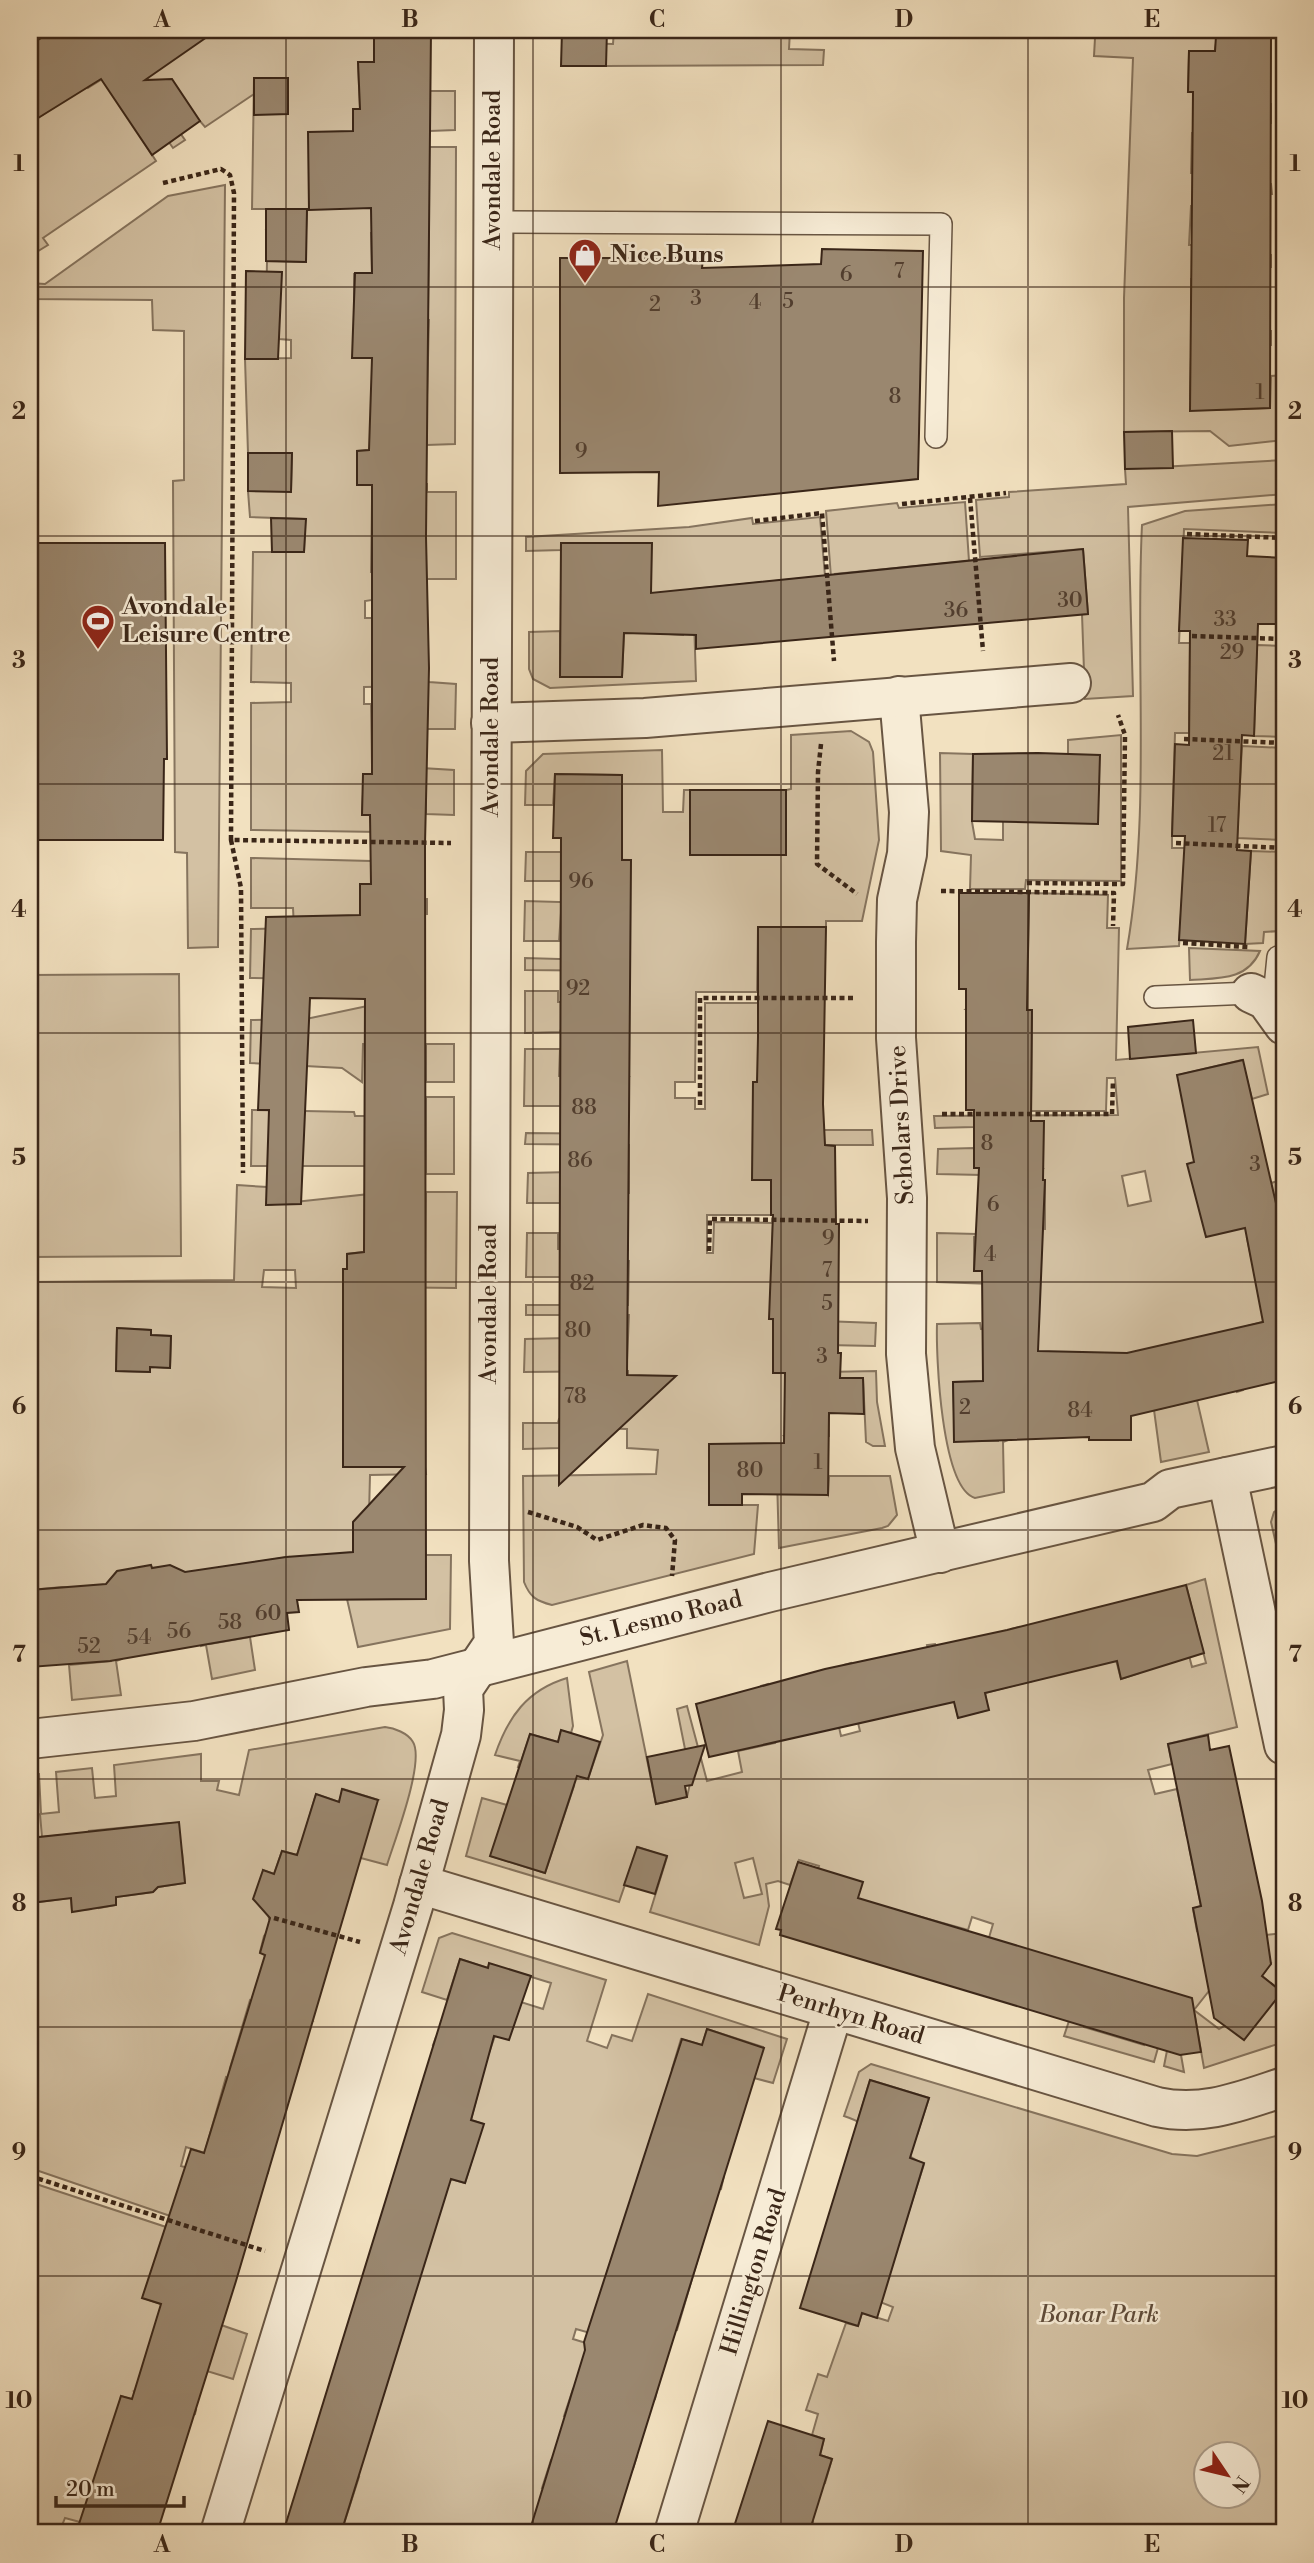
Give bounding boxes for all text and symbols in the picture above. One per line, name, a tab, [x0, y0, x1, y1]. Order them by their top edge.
text: A	[153, 6, 171, 34]
text: B	[401, 6, 419, 34]
text: C	[649, 6, 665, 34]
text: D	[895, 6, 913, 34]
text: E	[1144, 6, 1160, 34]
street label: Avondale Road	[478, 90, 508, 251]
text: 1	[13, 150, 25, 178]
text: 1	[1289, 150, 1301, 178]
shop icon: Nice Buns	[566, 236, 604, 285]
place label: Nice Buns	[610, 240, 724, 270]
house number: 7	[894, 259, 905, 285]
house number: 6	[840, 262, 853, 288]
house number: 3	[690, 286, 702, 312]
house number: 5	[782, 289, 794, 315]
house number: 4	[749, 290, 761, 316]
house number: 2	[649, 292, 661, 318]
house number: 1	[1255, 380, 1265, 406]
house number: 8	[889, 384, 901, 410]
text: 2	[12, 398, 26, 426]
text: 2	[1288, 398, 1302, 426]
house number: 9	[575, 439, 587, 465]
house number: 30	[1057, 588, 1083, 614]
place label: Avondale Leisure Centre	[121, 592, 291, 650]
house number: 36	[944, 598, 968, 624]
sports icon: Avondale Leisure Centre	[79, 602, 117, 651]
house number: 33	[1213, 607, 1237, 633]
house number: 29	[1220, 640, 1244, 666]
text: 3	[12, 647, 26, 675]
text: 3	[1288, 647, 1302, 675]
street label: Avondale Road	[476, 657, 506, 818]
house number: 21	[1212, 741, 1234, 767]
house number: 17	[1208, 813, 1227, 839]
house number: 96	[568, 869, 594, 895]
text: 4	[11, 896, 27, 924]
text: 4	[1287, 896, 1303, 924]
house number: 92	[566, 976, 590, 1002]
street label: Scholars Drive	[883, 1044, 921, 1206]
house number: 88	[571, 1095, 597, 1121]
house number: 8	[981, 1131, 993, 1157]
text: 5	[12, 1144, 26, 1172]
text: 5	[1288, 1144, 1302, 1172]
house number: 86	[567, 1148, 593, 1174]
house number: 3	[1249, 1152, 1261, 1178]
house number: 6	[987, 1192, 1000, 1218]
street label: Avondale Road	[474, 1224, 504, 1385]
house number: 9	[822, 1226, 834, 1252]
house number: 4	[984, 1242, 996, 1268]
house number: 7	[822, 1258, 833, 1284]
house number: 82	[570, 1271, 594, 1297]
house number: 5	[821, 1291, 833, 1317]
house number: 80	[565, 1318, 591, 1344]
house number: 3	[816, 1344, 828, 1370]
house number: 78	[563, 1384, 587, 1410]
text: 6	[12, 1393, 26, 1421]
text: 6	[1288, 1393, 1302, 1421]
house number: 2	[959, 1395, 971, 1421]
house number: 84	[1067, 1398, 1093, 1424]
house number: 1	[813, 1450, 823, 1476]
house number: 80	[737, 1458, 763, 1484]
street label: St. Lesmo Road	[577, 1584, 746, 1654]
house number: 60	[255, 1601, 281, 1627]
house number: 58	[218, 1610, 242, 1636]
house number: 56	[167, 1619, 191, 1645]
house number: 54	[127, 1625, 151, 1651]
house number: 52	[77, 1634, 101, 1660]
text: 7	[12, 1641, 26, 1669]
text: 7	[1288, 1641, 1302, 1669]
street label: Avondale Road	[383, 1796, 457, 1959]
text: 8	[12, 1890, 26, 1918]
text: 8	[1288, 1890, 1302, 1918]
street label: Penrhyn Road	[774, 1978, 928, 2052]
text: 9	[12, 2139, 26, 2167]
text: 9	[1288, 2139, 1302, 2167]
street label: Hillington Road	[714, 2185, 794, 2359]
park label: Bonar Park	[1038, 2300, 1159, 2330]
text: 10	[5, 2387, 33, 2415]
text: 10	[1281, 2387, 1309, 2415]
north arrow	[1192, 2440, 1262, 2510]
scale bar	[56, 2465, 184, 2509]
text: N	[1226, 2471, 1254, 2497]
text: 20 m	[66, 2477, 115, 2503]
text: A	[153, 2531, 171, 2559]
text: B	[401, 2531, 419, 2559]
text: C	[649, 2531, 665, 2559]
text: D	[895, 2531, 913, 2559]
text: E	[1144, 2531, 1160, 2559]

